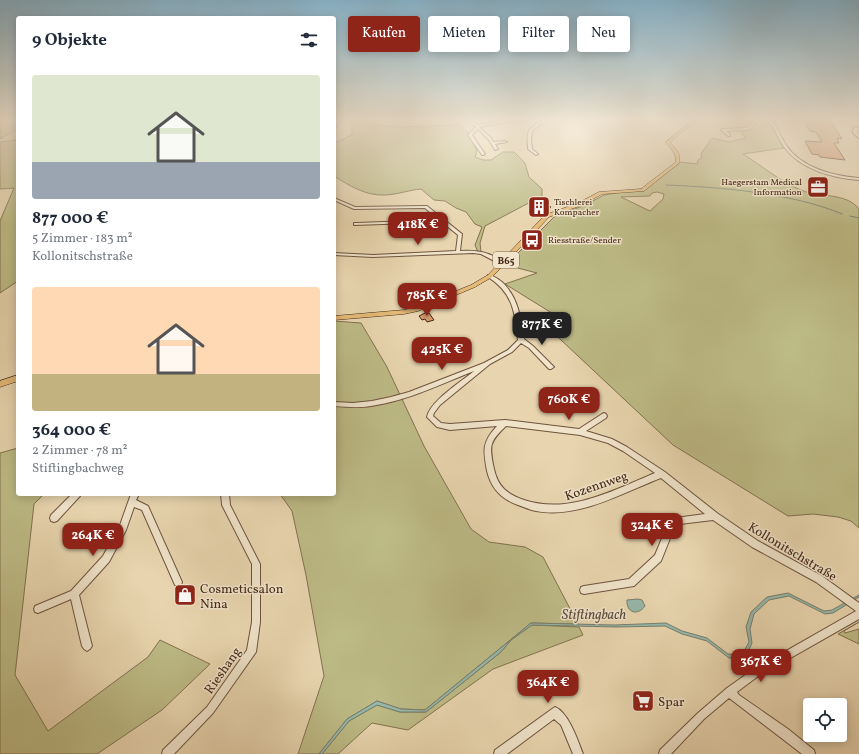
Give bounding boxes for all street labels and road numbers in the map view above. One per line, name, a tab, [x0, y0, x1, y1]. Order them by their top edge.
road number: B65	[493, 252, 519, 268]
street label: Kozennweg	[563, 468, 631, 506]
street label: Kollonitschstraße	[744, 519, 840, 586]
street label: Rieshang	[201, 644, 246, 698]

